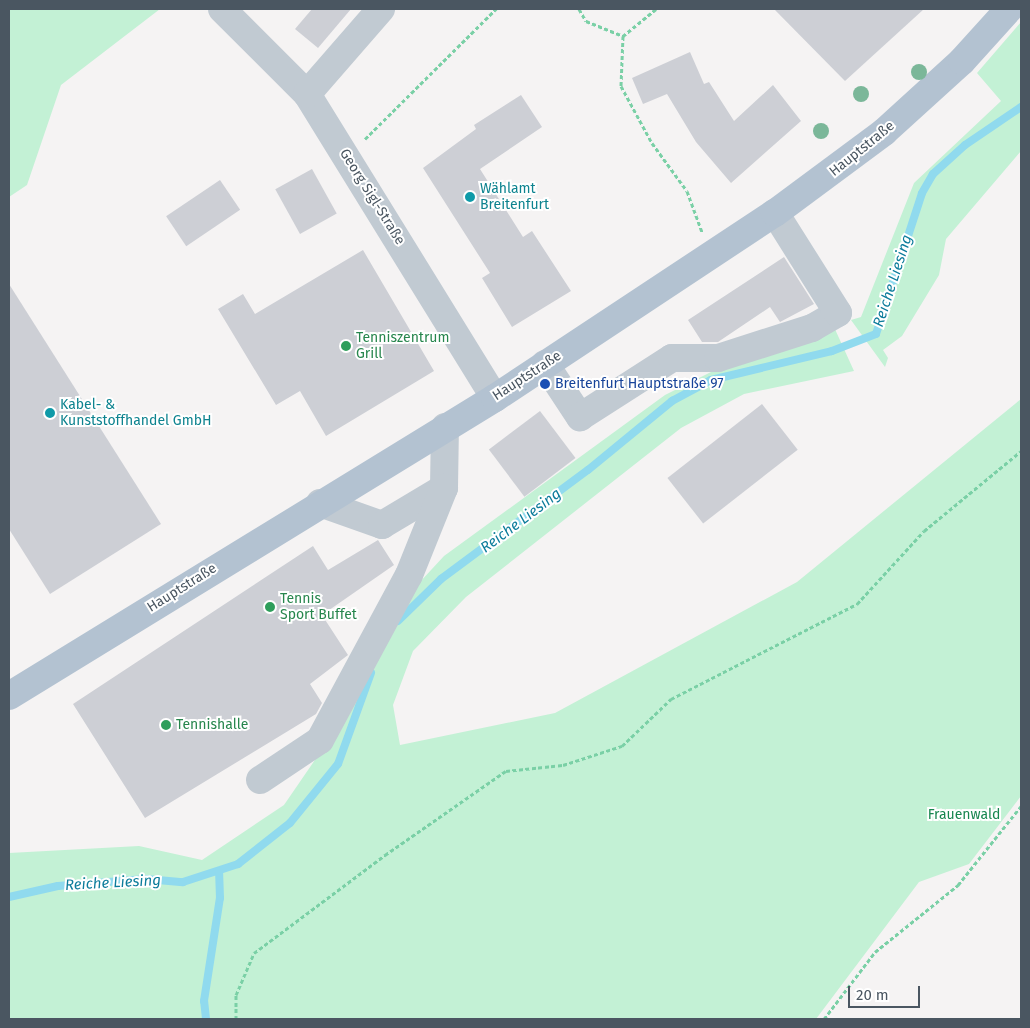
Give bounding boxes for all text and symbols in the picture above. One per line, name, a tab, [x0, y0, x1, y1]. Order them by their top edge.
street label: Hauptstraße	[826, 118, 898, 180]
street label: Georg Sigl-Straße	[336, 146, 408, 248]
place label: Wählamt Breitenfurt	[480, 181, 549, 213]
marker: Wählamt Breitenfurt	[464, 191, 476, 203]
water label: Reiche Liesing	[870, 233, 916, 329]
place label: Tenniszentrum Grill	[356, 330, 449, 362]
marker: Tenniszentrum Grill	[340, 340, 352, 352]
street label: Hauptstraße	[489, 348, 565, 404]
place label: Breitenfurt Hauptstraße 97	[555, 376, 724, 392]
marker: Breitenfurt Hauptstraße 97	[539, 378, 551, 390]
place label: Kabel- & Kunststoffhandel GmbH	[60, 397, 212, 430]
marker: Kabel- & Kunststoffhandel GmbH	[44, 407, 56, 419]
water label: Reiche Liesing	[477, 485, 565, 557]
street label: Hauptstraße	[144, 560, 220, 616]
place label: Tennis Sport Buffet	[280, 591, 357, 624]
marker: Tennis Sport Buffet	[264, 601, 276, 613]
place label: Tennishalle	[176, 717, 248, 733]
marker: Tennishalle	[160, 719, 172, 731]
park label: Frauenwald	[928, 807, 1000, 823]
water label: Reiche Liesing	[65, 872, 161, 894]
scale bar	[850, 976, 922, 1008]
text: 20 m	[856, 986, 889, 1004]

